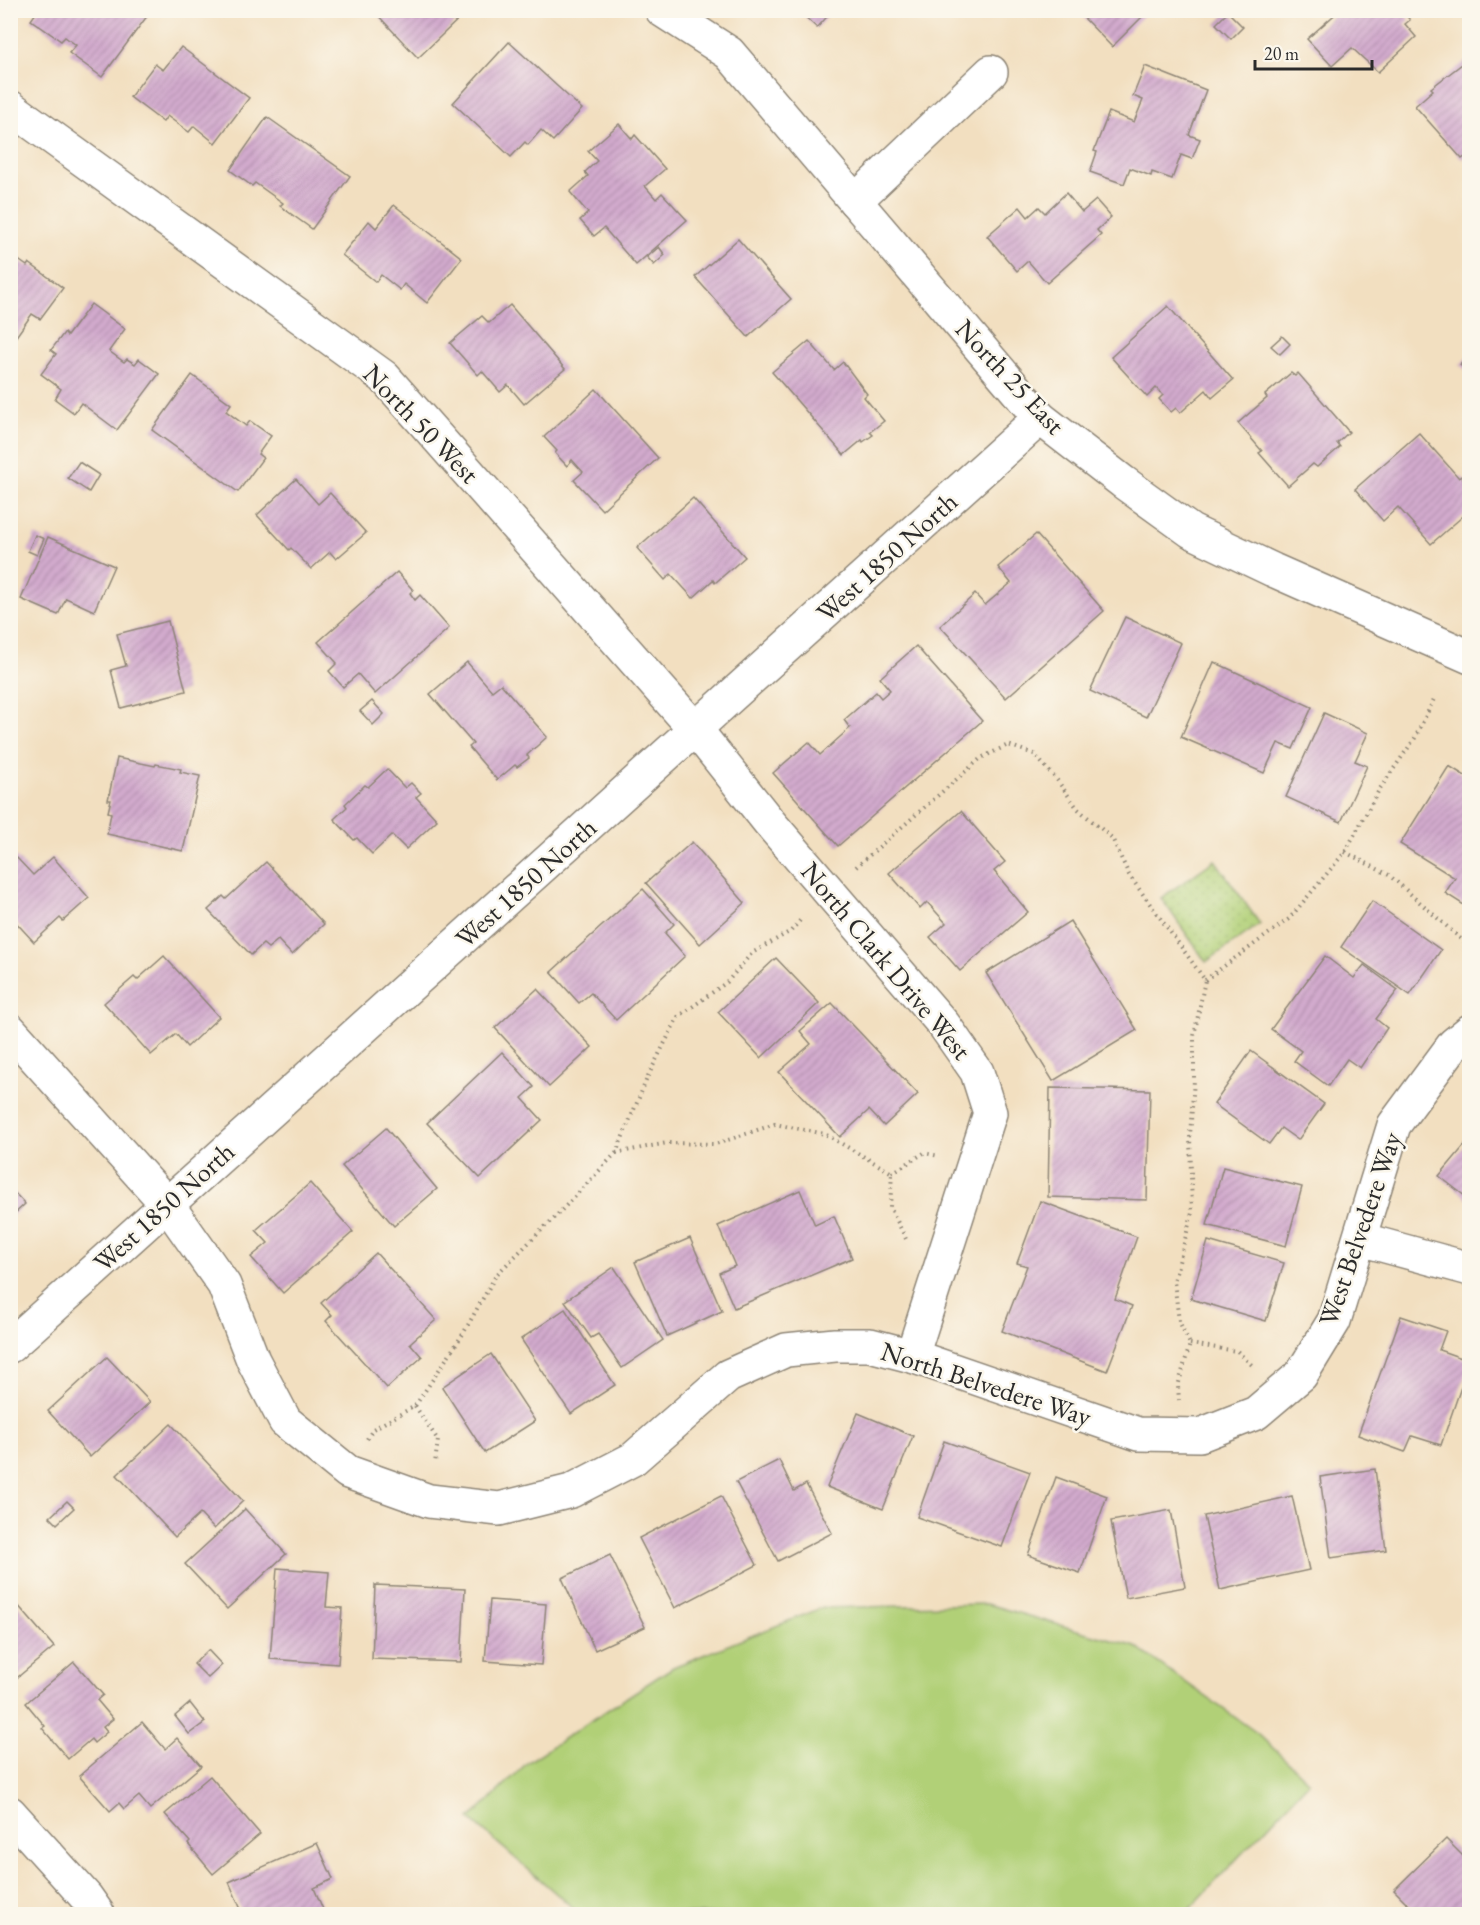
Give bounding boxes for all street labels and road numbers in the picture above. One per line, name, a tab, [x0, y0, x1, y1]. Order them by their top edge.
street label: North 25 East	[948, 312, 1073, 442]
street label: North 50 West	[356, 357, 487, 491]
street label: West 1850 North	[809, 484, 965, 629]
street label: West 1850 North	[448, 810, 604, 955]
street label: North Clark Drive West	[793, 854, 980, 1067]
street label: West Belvedere Way	[1310, 1127, 1409, 1330]
street label: West 1850 North	[86, 1134, 242, 1279]
street label: North Belvedere Way	[876, 1333, 1096, 1434]

